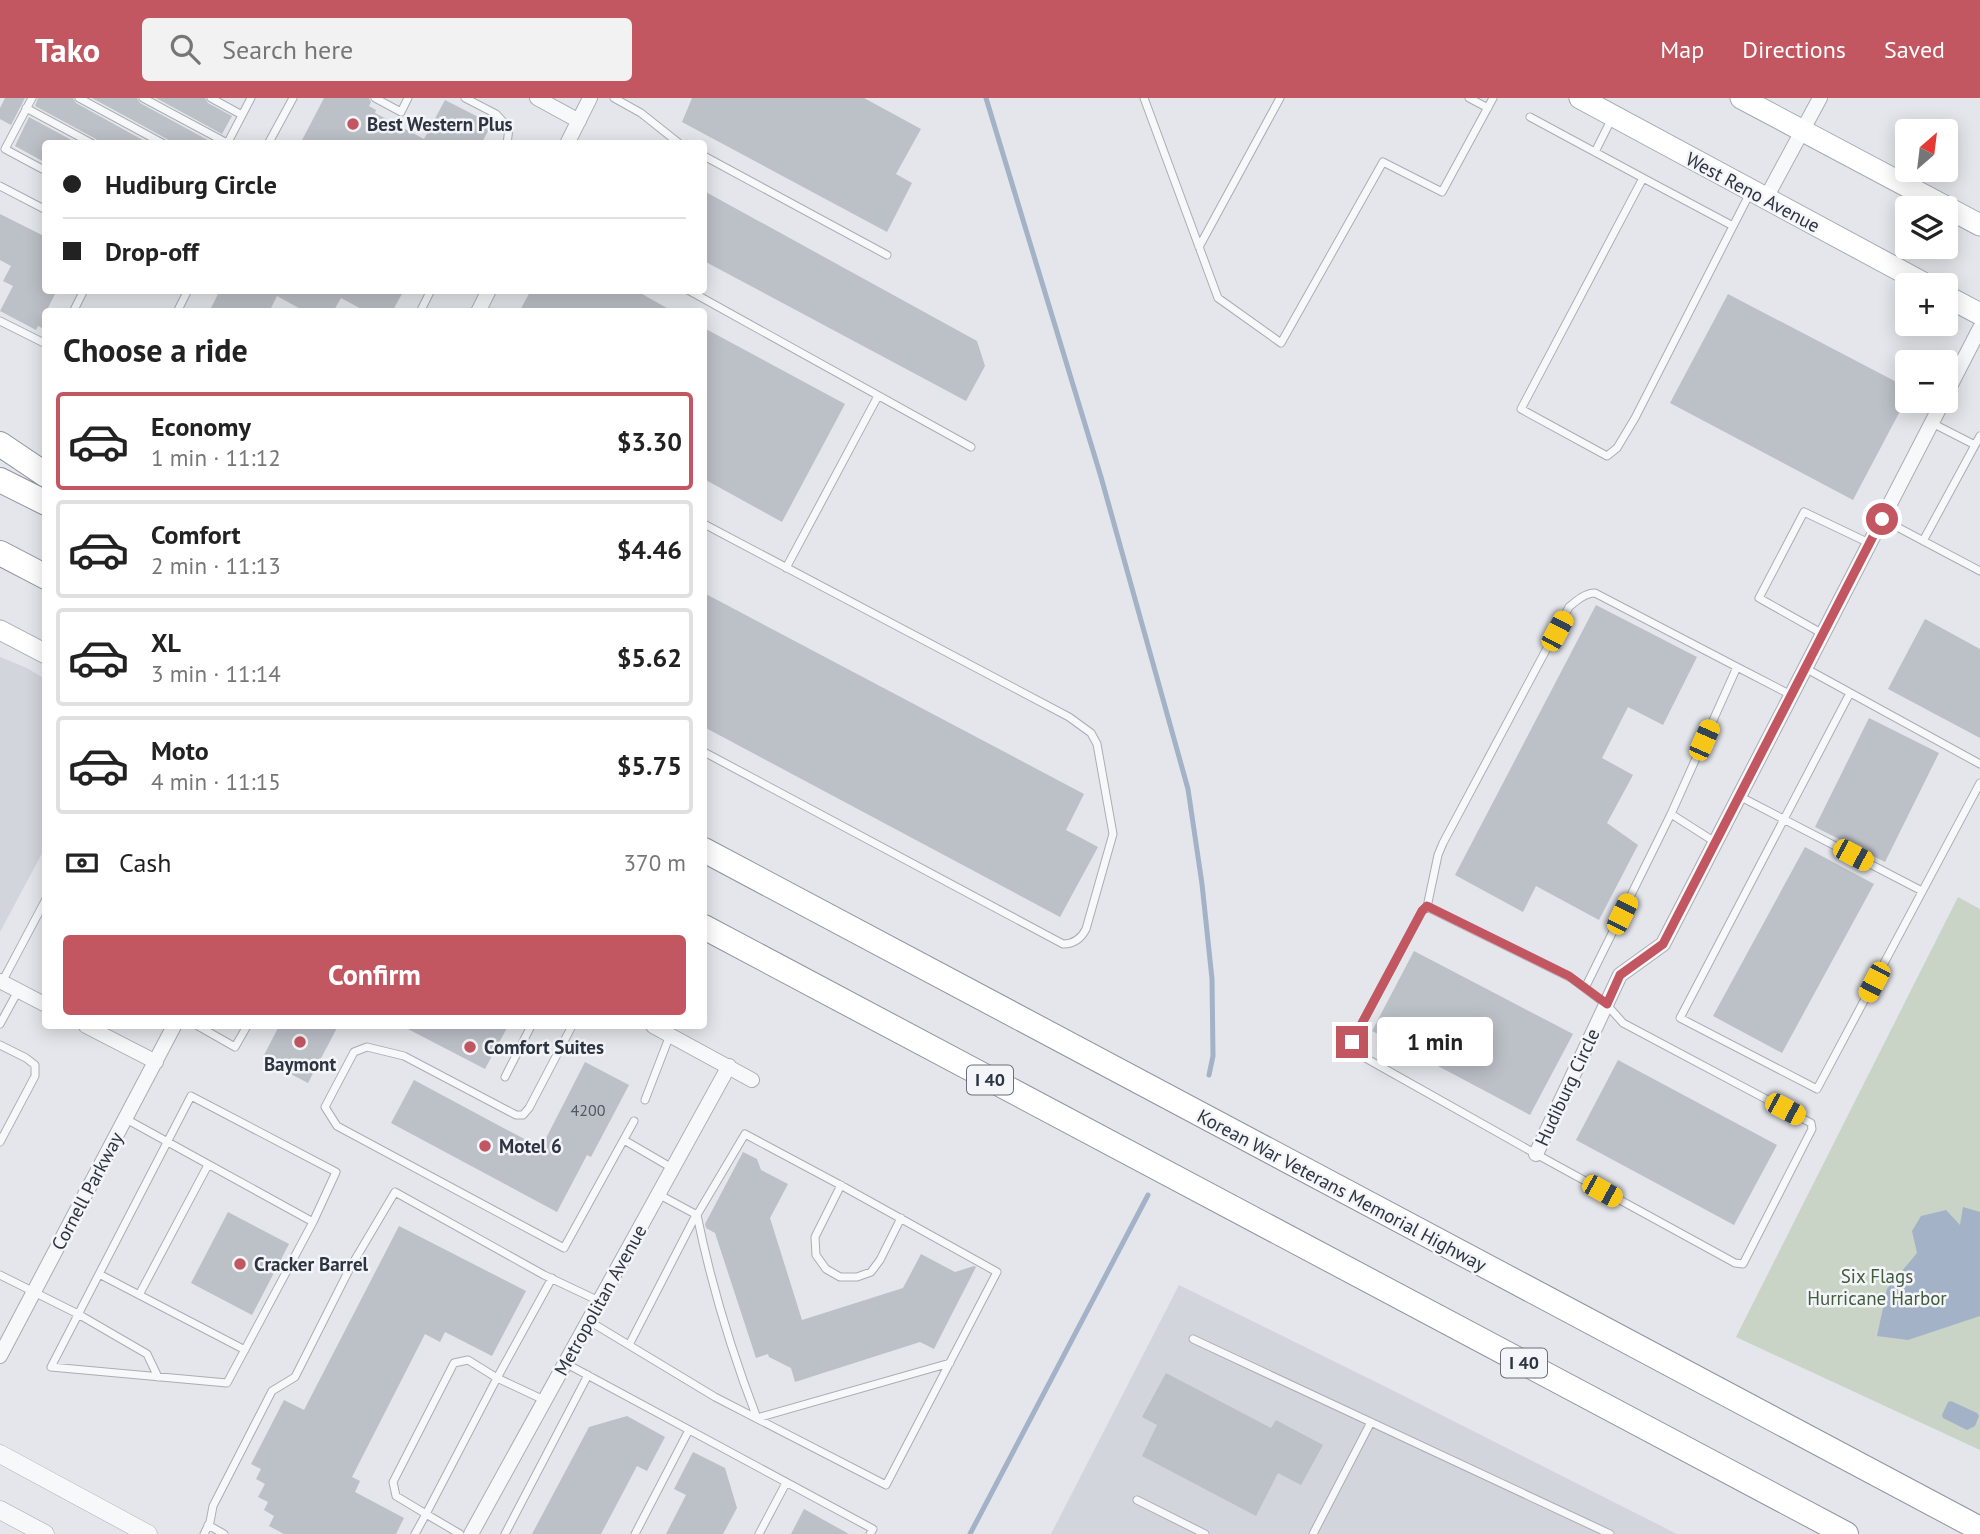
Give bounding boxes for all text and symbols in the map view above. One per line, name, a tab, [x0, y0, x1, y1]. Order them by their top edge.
search box	[142, 18, 632, 81]
text: Tako	[35, 28, 100, 71]
icon: search	[166, 30, 204, 68]
text: Search here	[222, 33, 353, 66]
text: Map	[1660, 34, 1704, 65]
text: Directions	[1742, 34, 1846, 65]
text: Saved	[1884, 34, 1945, 65]
place label: Best Western Plus	[367, 112, 513, 136]
marker: Best Western Plus	[345, 116, 361, 132]
north arrow	[1895, 119, 1958, 182]
map controls	[1895, 119, 1958, 413]
street label: West Reno Avenue	[1682, 147, 1824, 237]
text: Hudiburg Circle	[105, 168, 277, 201]
button: layers	[1895, 196, 1958, 259]
text: Drop-off	[105, 235, 199, 268]
button: +	[1895, 273, 1958, 336]
text: Choose a ride	[63, 329, 248, 371]
button: −	[1895, 350, 1958, 413]
icon: car	[67, 410, 130, 473]
text: Economy	[151, 410, 251, 443]
text: $3.30	[617, 425, 682, 458]
text: 1 min · 11:12	[151, 443, 281, 472]
route start	[1866, 503, 1898, 535]
icon: car	[67, 518, 130, 581]
text: Comfort	[151, 518, 241, 551]
text: $4.46	[617, 533, 682, 566]
text: 2 min · 11:13	[151, 551, 281, 580]
car	[1538, 608, 1577, 654]
icon: car	[67, 626, 130, 689]
text: XL	[151, 626, 181, 659]
text: $5.62	[617, 641, 682, 674]
text: 3 min · 11:14	[151, 659, 281, 688]
car	[1686, 717, 1723, 763]
icon: car	[67, 734, 130, 797]
text: Moto	[151, 734, 209, 767]
text: $5.75	[617, 749, 682, 782]
text: 4 min · 11:15	[151, 767, 281, 796]
car	[1830, 836, 1877, 874]
icon: cash	[63, 844, 101, 882]
text: Cash	[119, 846, 171, 879]
text: 370 m	[624, 848, 686, 877]
car	[1604, 891, 1641, 937]
button: Confirm	[63, 935, 686, 1015]
car	[1855, 959, 1894, 1005]
callout: 1 min	[1376, 1018, 1492, 1066]
street label: Hudiburg Circle	[1529, 1024, 1605, 1150]
route end	[1336, 1026, 1368, 1058]
text: 1 min	[1407, 1027, 1463, 1056]
marker: Baymont	[292, 1034, 308, 1050]
place label: Comfort Suites	[484, 1035, 604, 1059]
marker: Comfort Suites	[462, 1039, 478, 1055]
place label: Baymont	[264, 1052, 336, 1076]
road number: I 40	[967, 1065, 1013, 1094]
car	[1762, 1090, 1809, 1128]
house number: 4200	[571, 1100, 606, 1120]
street label: Korean War Veterans Memorial Highway	[1193, 1103, 1491, 1277]
street label: Cornell Parkway	[46, 1128, 128, 1254]
place label: Motel 6	[499, 1134, 562, 1158]
marker: Motel 6	[477, 1138, 493, 1154]
car	[1579, 1172, 1626, 1210]
street label: Metropolitan Avenue	[549, 1220, 651, 1380]
place label: Cracker Barrel	[254, 1252, 369, 1276]
marker: Cracker Barrel	[232, 1256, 248, 1272]
park label: Six Flags Hurricane Harbor	[1807, 1264, 1947, 1310]
road number: I 40	[1501, 1348, 1547, 1378]

